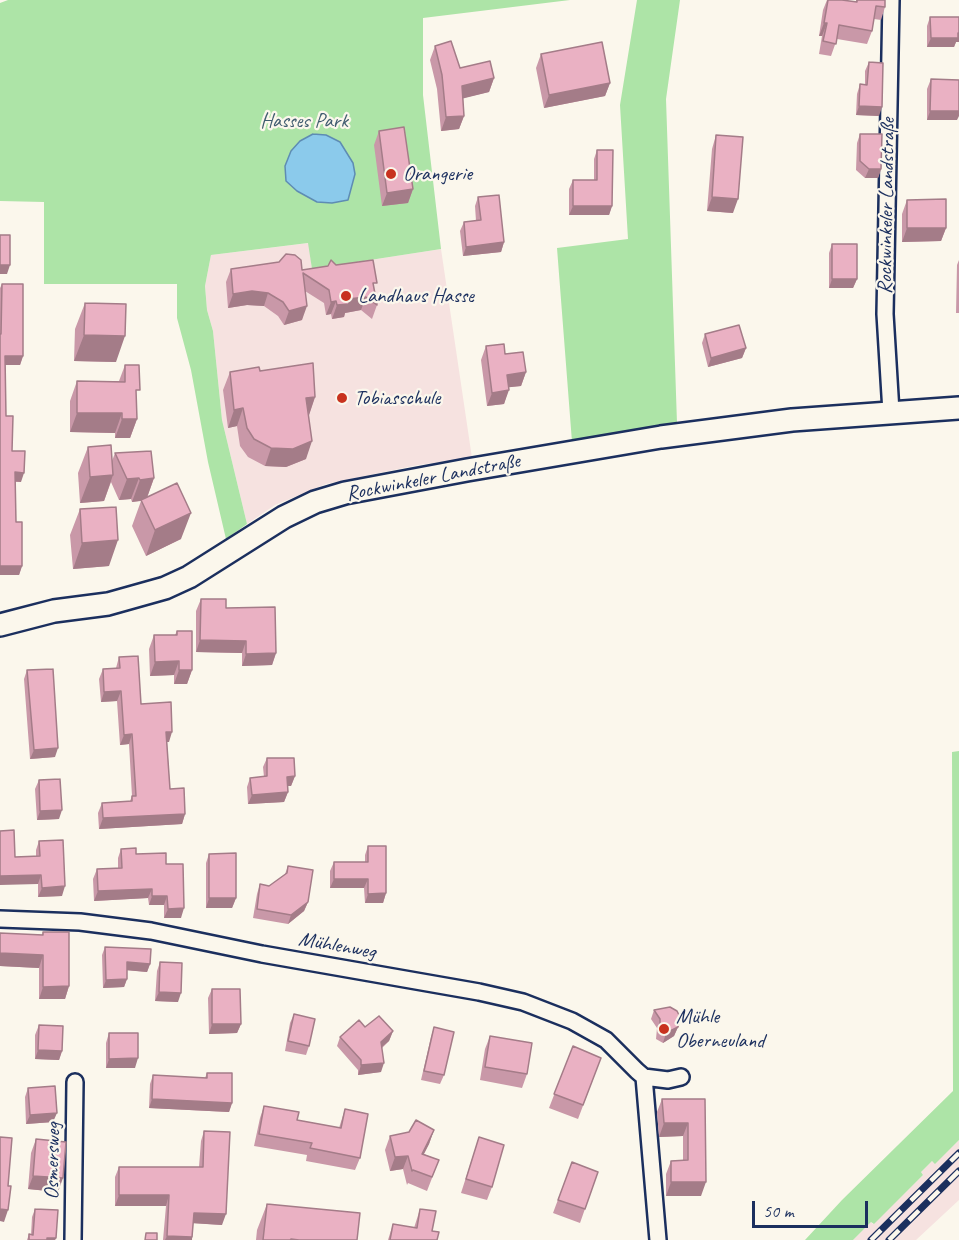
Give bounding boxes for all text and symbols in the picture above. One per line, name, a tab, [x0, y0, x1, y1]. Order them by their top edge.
park label: Hasses Park	[260, 108, 348, 134]
street label: Rockwinkeler Landstraße	[873, 118, 901, 294]
place label: Orangerie	[403, 161, 472, 187]
marker: Orangerie	[384, 167, 398, 181]
place label: Landhaus Hasse	[358, 283, 474, 309]
marker: Landhaus Hasse	[339, 289, 353, 303]
place label: Tobiasschule	[354, 385, 440, 411]
marker: Tobiasschule	[335, 391, 349, 405]
street label: Rockwinkeler Landstraße	[344, 449, 522, 507]
street label: Mühlenweg	[297, 927, 377, 965]
place label: Mühle Oberneuland	[676, 1004, 764, 1054]
marker: Mühle Oberneuland	[657, 1022, 671, 1036]
street label: Osmersweg	[40, 1122, 66, 1200]
scale bar	[755, 1189, 870, 1227]
text: 50 m	[763, 1200, 794, 1222]

